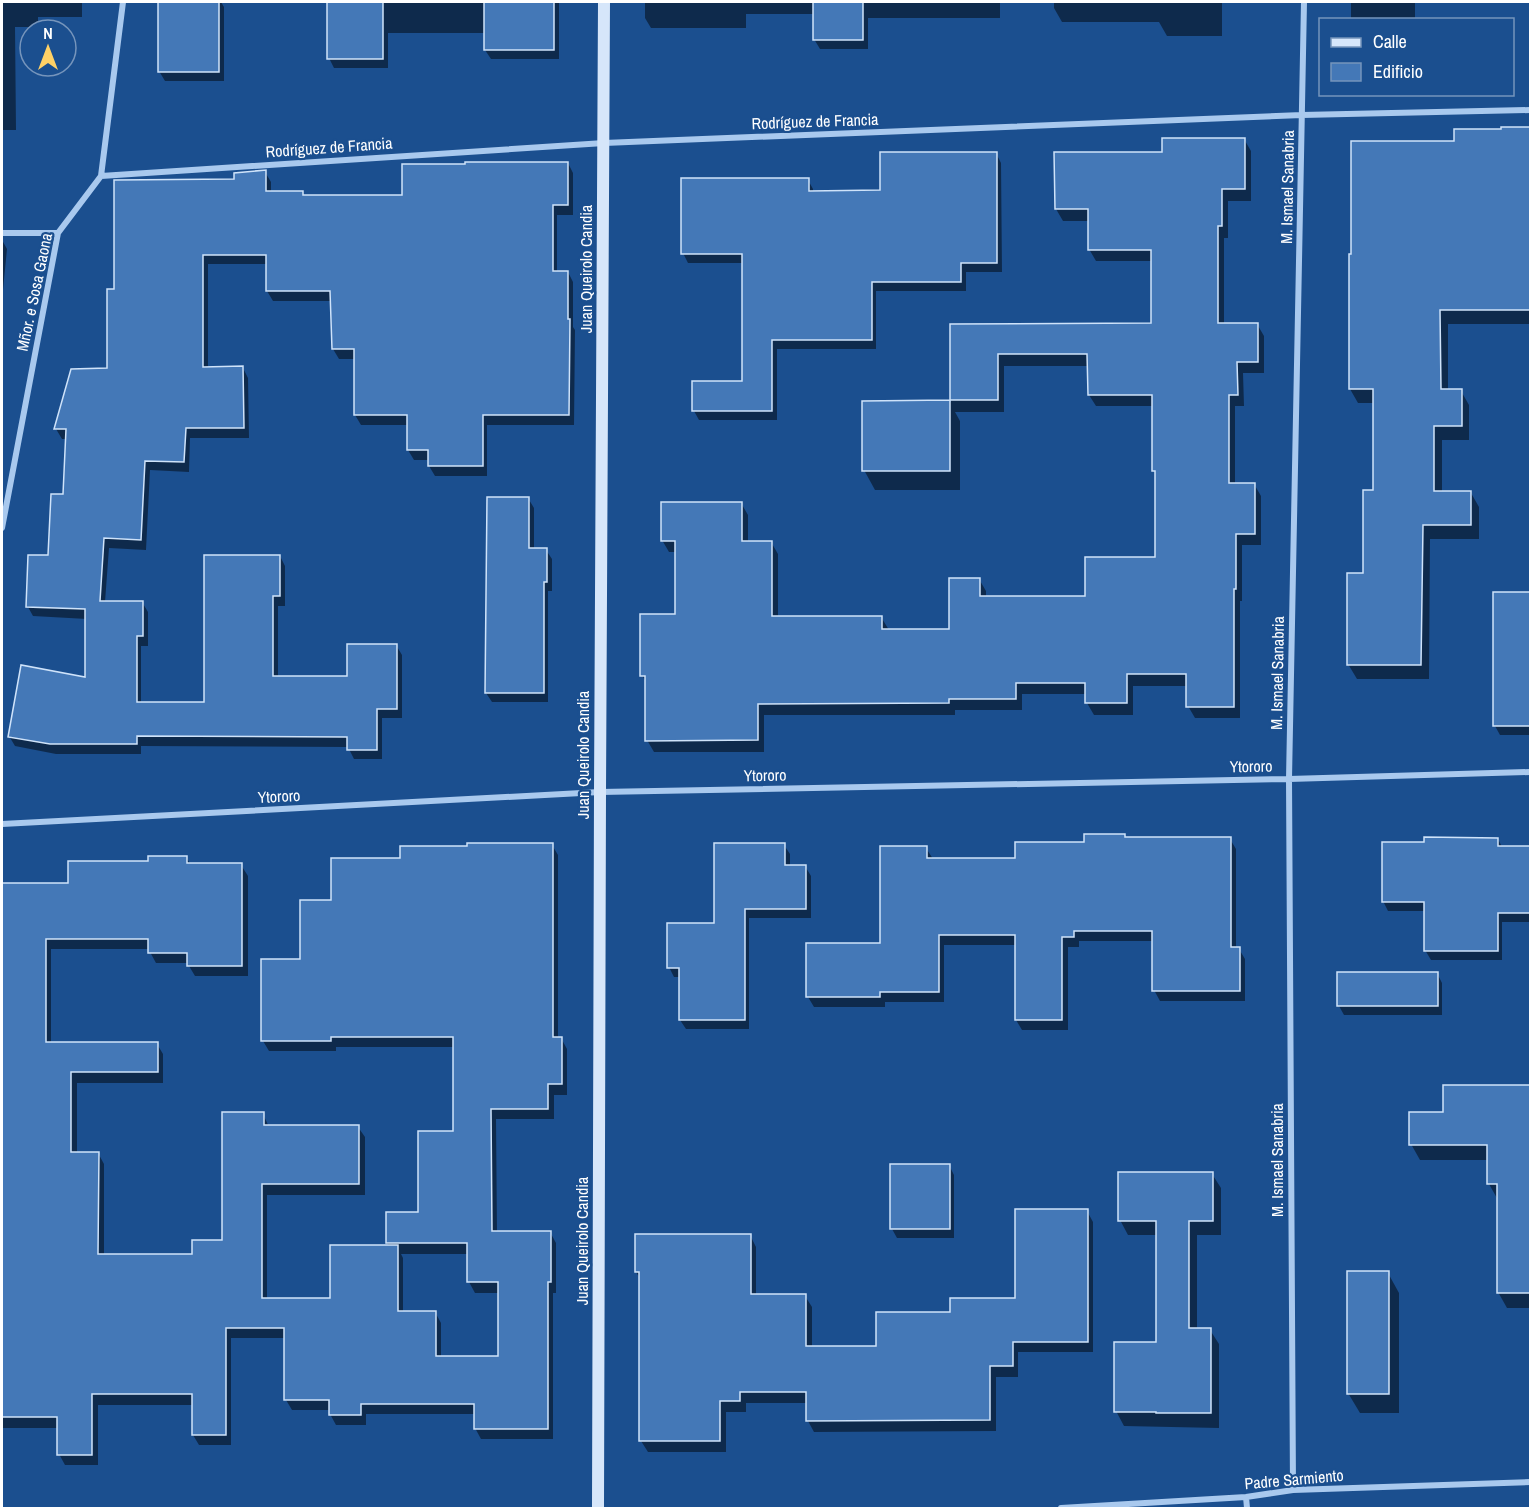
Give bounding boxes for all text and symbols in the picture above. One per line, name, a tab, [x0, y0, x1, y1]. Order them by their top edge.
north arrow	[18, 18, 78, 78]
legend	[1319, 18, 1514, 96]
text: N	[43, 22, 53, 44]
text: Calle	[1373, 29, 1407, 54]
text: Edificio	[1373, 59, 1423, 84]
street label: Rodríguez de Francia	[751, 108, 879, 134]
street label: M. Ismael Sanabria	[1275, 129, 1299, 244]
street label: Rodríguez de Francia	[265, 132, 394, 162]
street label: Juan Queirolo Candia	[575, 204, 597, 333]
street label: Mñor. e Sosa Gaona	[11, 230, 57, 353]
street label: M. Ismael Sanabria	[1265, 615, 1289, 730]
street label: Juan Queirolo Candia	[572, 690, 594, 819]
street label: Ytororo	[1229, 755, 1273, 777]
street label: Ytororo	[743, 764, 787, 786]
street label: Ytororo	[257, 784, 301, 808]
street label: M. Ismael Sanabria	[1266, 1102, 1288, 1217]
street label: Juan Queirolo Candia	[571, 1176, 593, 1305]
street label: Padre Sarmiento	[1244, 1464, 1344, 1494]

